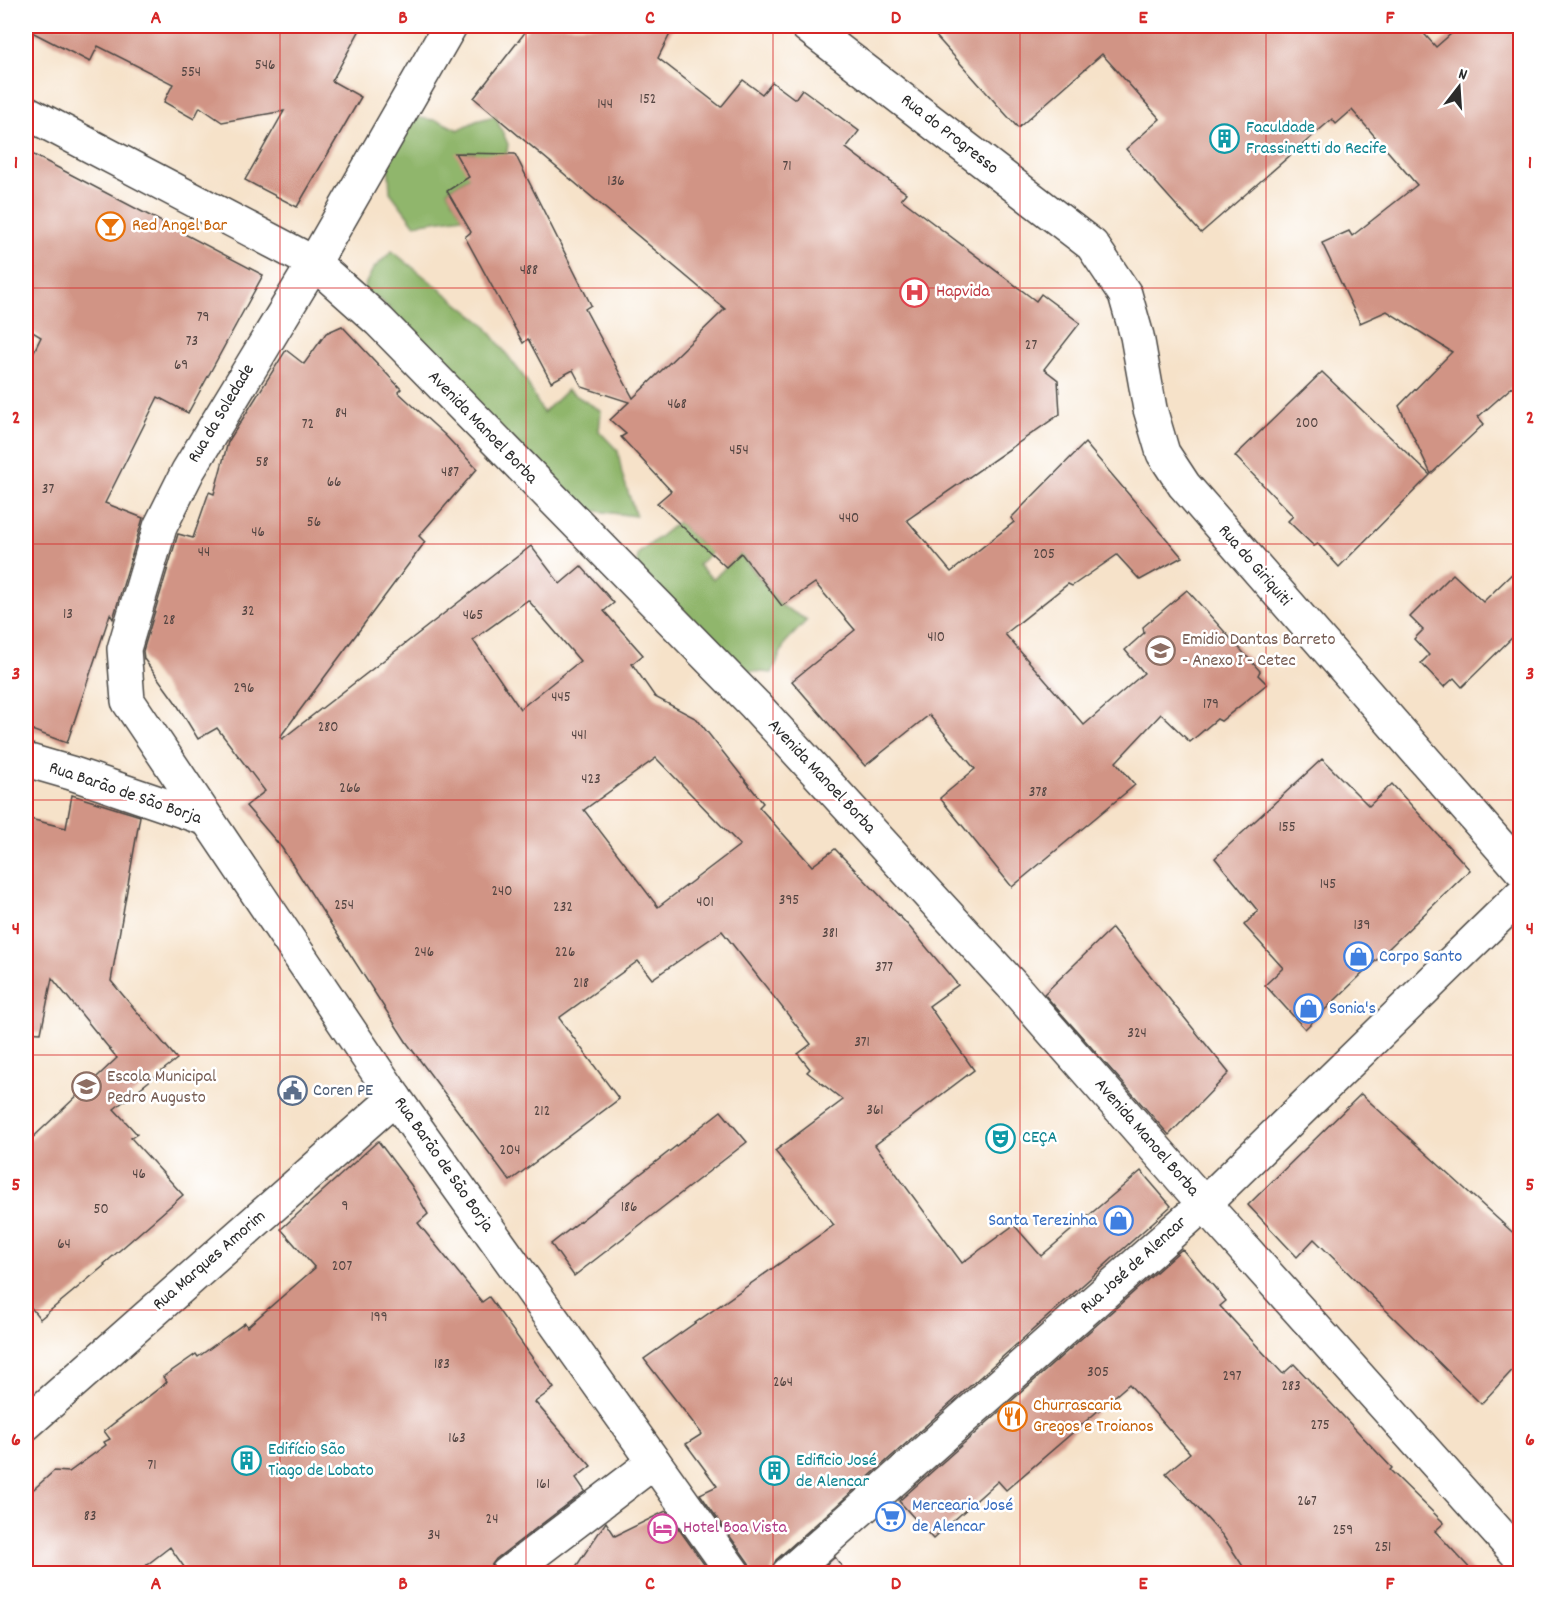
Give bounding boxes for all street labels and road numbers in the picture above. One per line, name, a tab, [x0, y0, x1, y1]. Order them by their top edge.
street label: Rua do Progresso	[895, 89, 1003, 181]
street label: Rua da Soledade	[183, 360, 261, 468]
street label: Avenida Manoel Borba	[421, 366, 543, 491]
street label: Rua do Giriquiti	[1211, 520, 1297, 612]
street label: Avenida Manoel Borba	[761, 714, 881, 840]
street label: Rua Barão de São Borja	[45, 756, 205, 832]
street label: Avenida Manoel Borba	[1088, 1074, 1205, 1203]
street label: Rua Barão de São Borja	[387, 1092, 499, 1238]
street label: Rua Marques Amorim	[148, 1205, 272, 1317]
street label: Rua José de Alencar	[1075, 1211, 1193, 1321]

